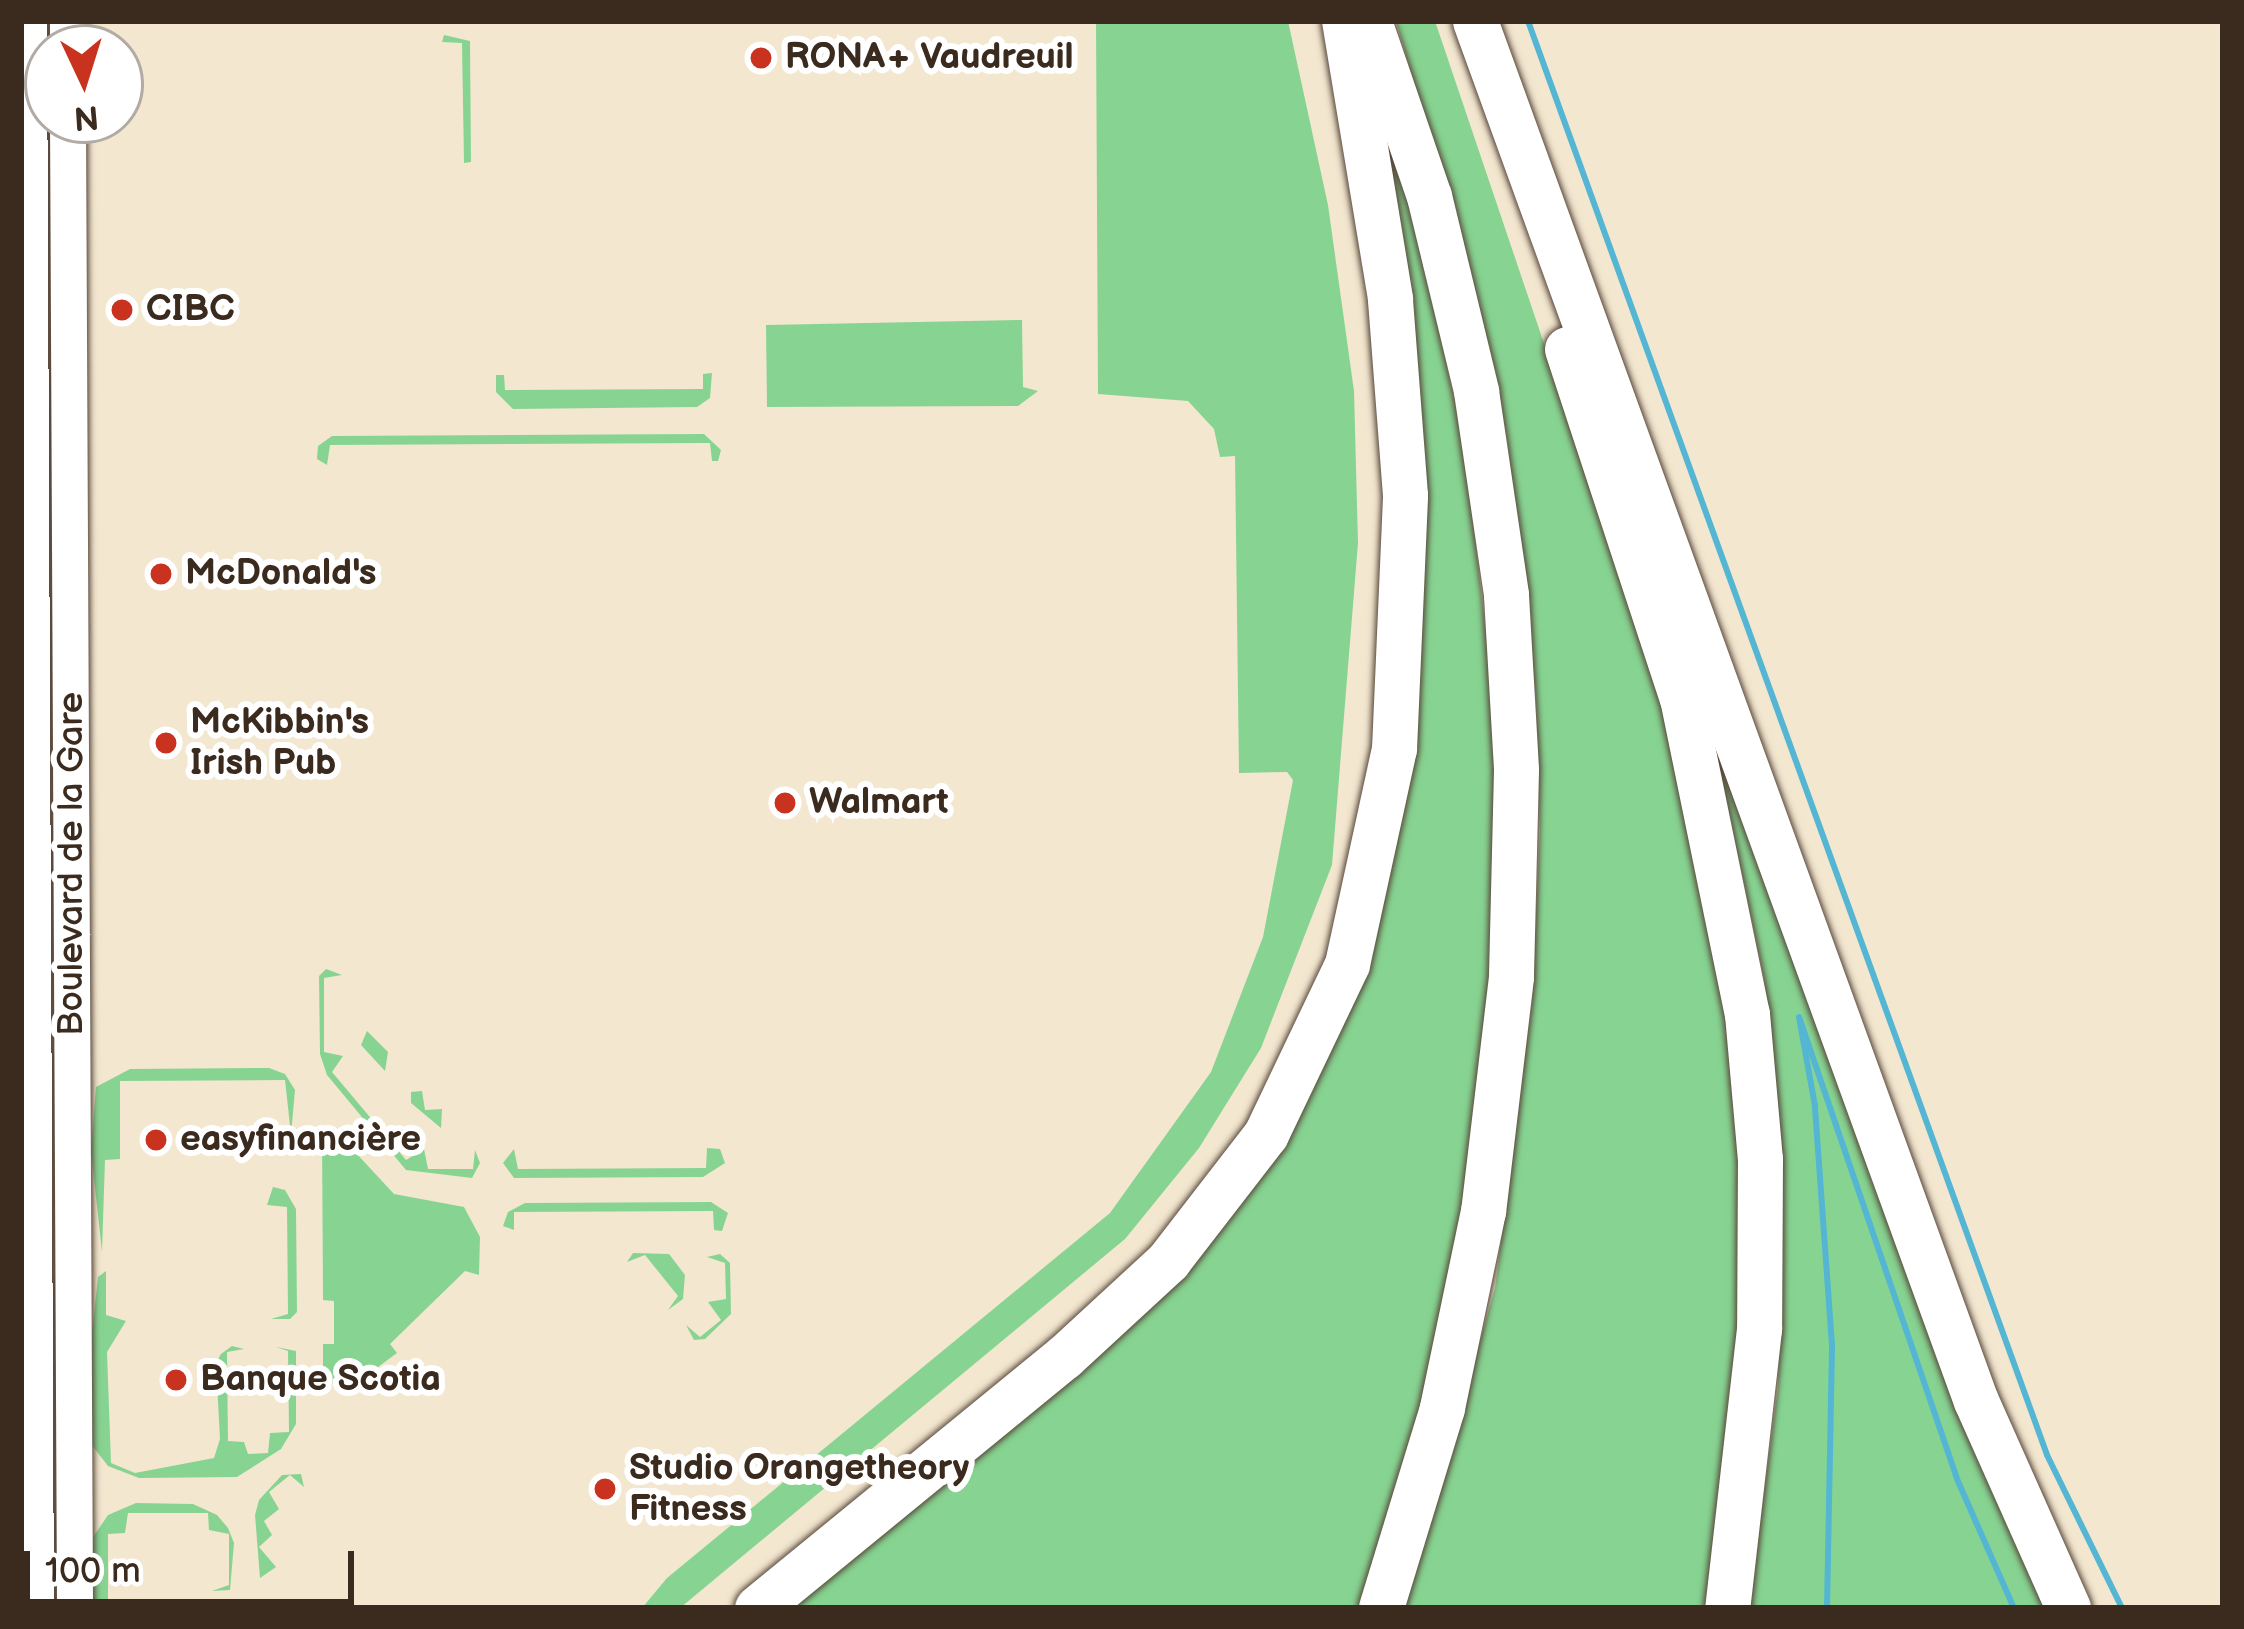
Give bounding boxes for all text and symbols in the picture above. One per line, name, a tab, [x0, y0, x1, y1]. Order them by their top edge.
north arrow	[24, 24, 144, 144]
place label: RONA+ Vaudreuil	[785, 36, 1075, 80]
marker: RONA+ Vaudreuil	[748, 45, 774, 71]
text: N	[73, 96, 100, 138]
place label: CIBC	[146, 288, 235, 332]
marker: CIBC	[109, 297, 135, 323]
place label: McDonald's	[185, 552, 376, 596]
marker: McDonald's	[148, 561, 174, 587]
street label: Boulevard de la Gare	[50, 692, 94, 1036]
place label: McKibbin's Irish Pub	[190, 700, 369, 785]
marker: McKibbin's Irish Pub	[153, 730, 179, 756]
place label: Walmart	[809, 781, 948, 825]
marker: Walmart	[772, 790, 798, 816]
place label: easyfinancière	[180, 1118, 421, 1162]
marker: easyfinancière	[143, 1127, 169, 1153]
place label: Banque Scotia	[200, 1358, 441, 1402]
marker: Banque Scotia	[163, 1367, 189, 1393]
place label: Studio Orangetheory Fitness	[629, 1446, 969, 1531]
marker: Studio Orangetheory Fitness	[592, 1476, 618, 1502]
scale bar	[30, 1527, 360, 1601]
text: 100 m	[45, 1550, 141, 1593]

